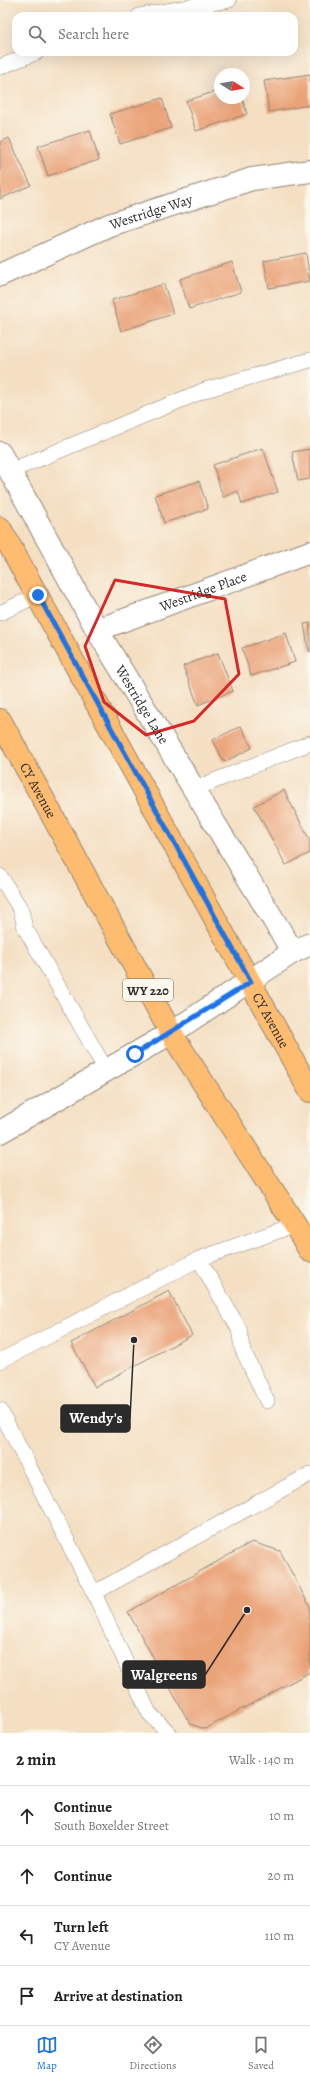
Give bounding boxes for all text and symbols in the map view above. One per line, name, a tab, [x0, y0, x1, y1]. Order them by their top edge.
search box	[12, 12, 298, 56]
icon: search	[26, 23, 48, 45]
text: Search here	[58, 24, 129, 44]
north arrow	[214, 68, 250, 104]
street label: Westridge Way	[106, 189, 195, 234]
street label: Westridge Place	[156, 567, 249, 616]
route end	[29, 586, 47, 604]
street label: Westridge Lane	[111, 661, 174, 747]
street label: CY Avenue	[15, 759, 61, 821]
road number: WY 220	[123, 979, 173, 1001]
street label: CY Avenue	[248, 989, 294, 1052]
route start	[126, 1045, 144, 1063]
callout: Wendy's	[61, 1405, 130, 1432]
text: Wendy's	[68, 1408, 123, 1428]
callout: Walgreens	[123, 1661, 205, 1688]
text: Walgreens	[130, 1665, 197, 1685]
text: 2 min	[16, 1748, 56, 1771]
text: Walk · 140 m	[229, 1751, 294, 1768]
text: Continue	[54, 1797, 112, 1817]
icon: ahead	[16, 1805, 38, 1827]
text: 10 m	[269, 1807, 294, 1824]
text: South Boxelder Street	[54, 1817, 169, 1834]
icon: ahead	[16, 1865, 38, 1887]
text: Continue	[54, 1866, 112, 1886]
text: 20 m	[268, 1867, 294, 1884]
text: Turn left	[54, 1917, 109, 1937]
icon: left	[16, 1925, 38, 1947]
text: 110 m	[265, 1927, 294, 1944]
text: CY Avenue	[54, 1937, 110, 1954]
icon: arrive	[16, 1985, 38, 2007]
text: Arrive at destination	[54, 1986, 183, 2006]
tab: Map	[36, 2034, 58, 2073]
tab: Directions	[129, 2034, 177, 2073]
tab: Saved	[248, 2034, 274, 2073]

